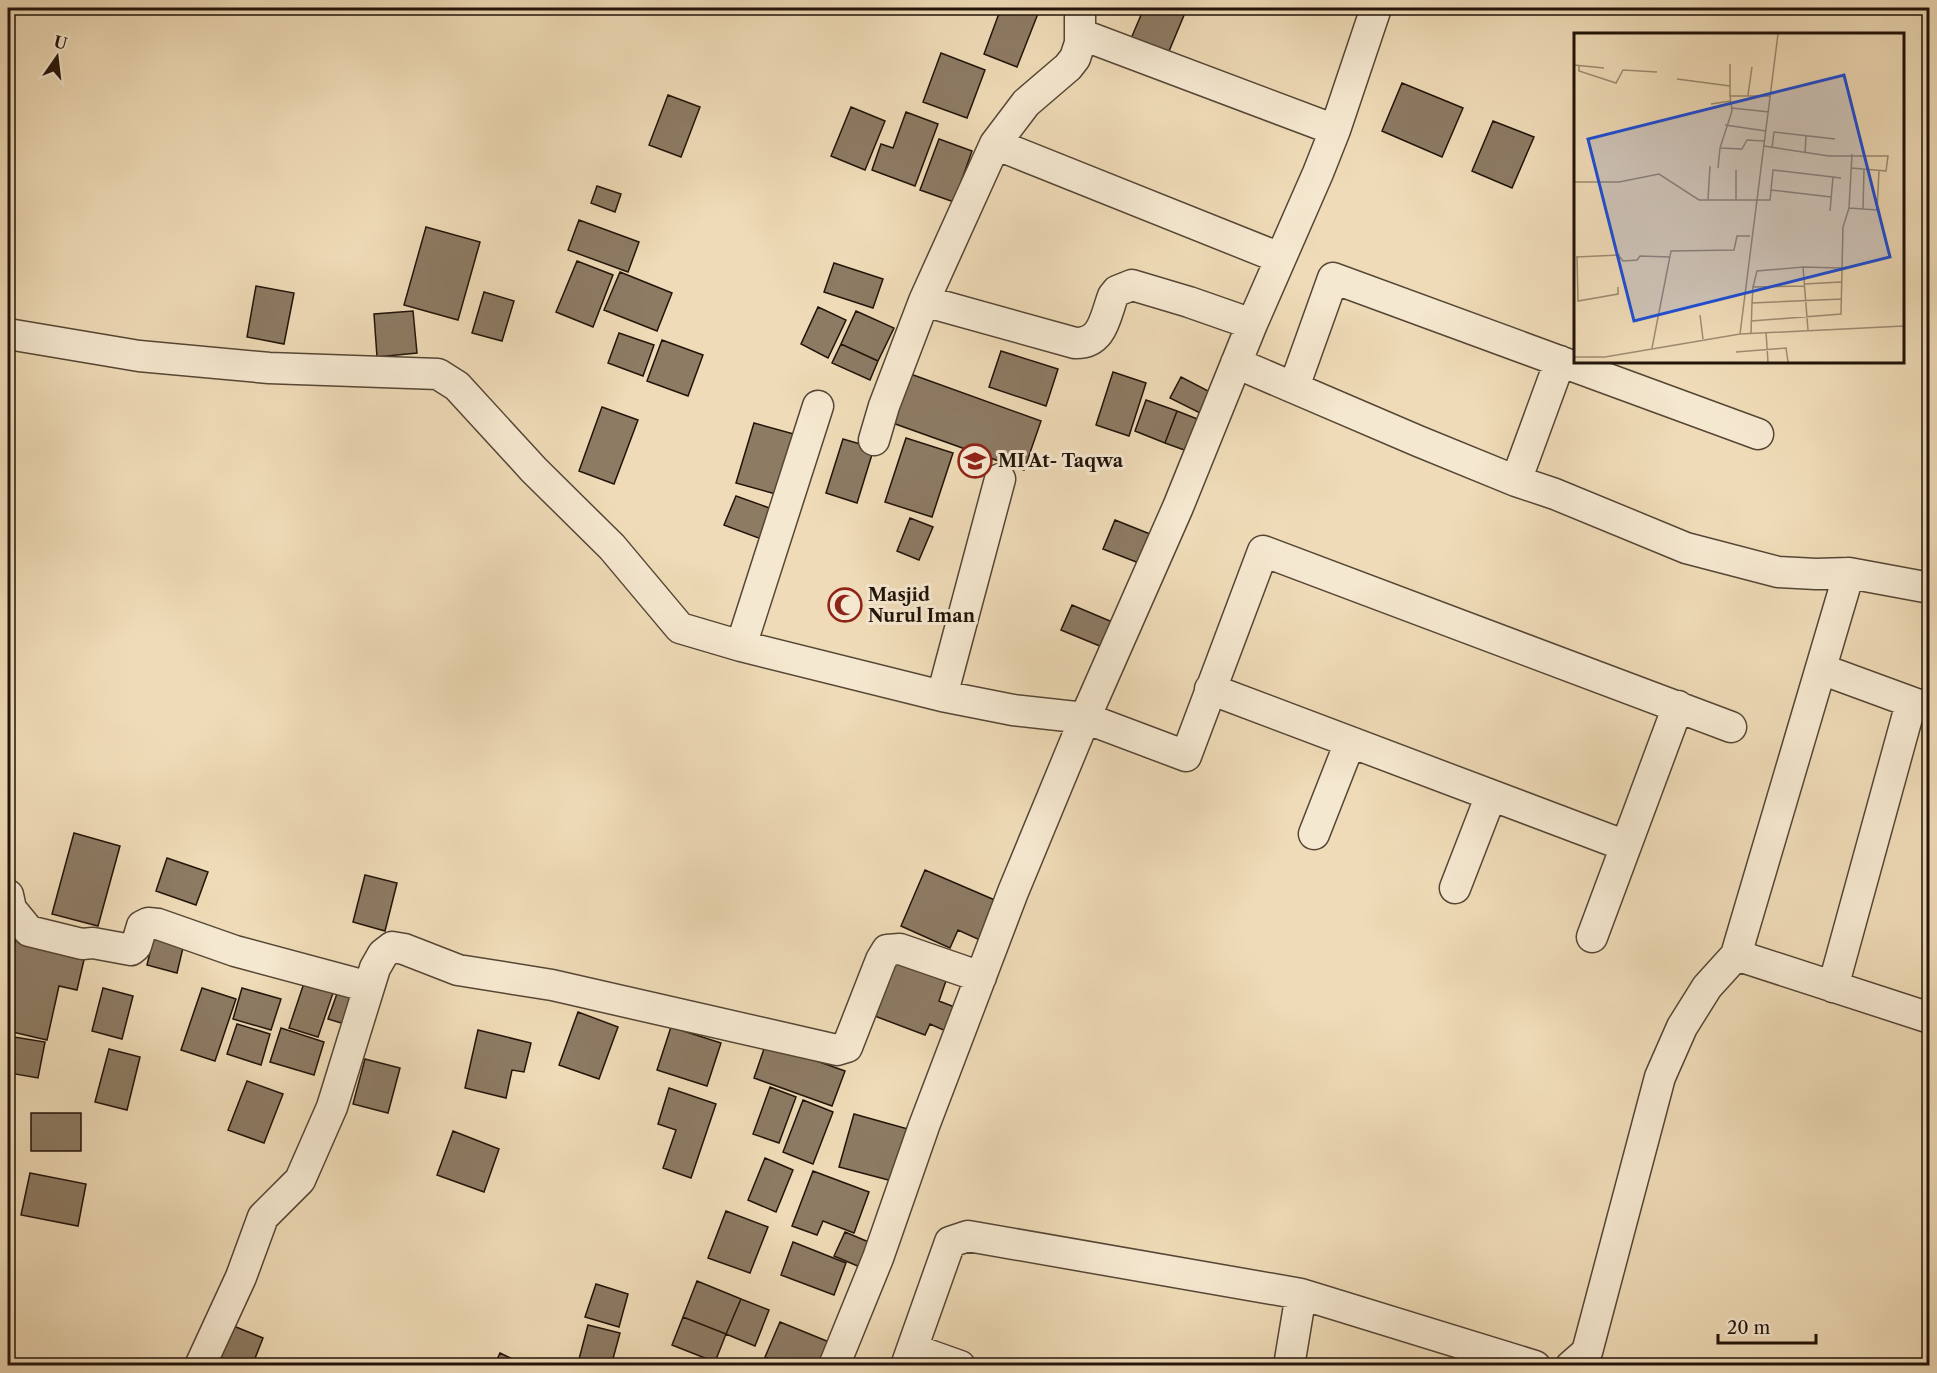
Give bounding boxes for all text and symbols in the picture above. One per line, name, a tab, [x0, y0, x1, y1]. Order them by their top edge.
north arrow	[27, 27, 87, 87]
text: U	[52, 31, 69, 54]
inset map	[1574, 33, 1904, 363]
school or university icon: MI At- Taqwa	[957, 443, 993, 479]
place label: MI At- Taqwa	[998, 450, 1124, 472]
place label: Masjid Nurul Iman	[868, 584, 976, 627]
mosque icon: Masjid Nurul Iman	[827, 587, 863, 623]
scale bar	[1718, 1307, 1816, 1345]
text: 20 m	[1727, 1317, 1771, 1339]

